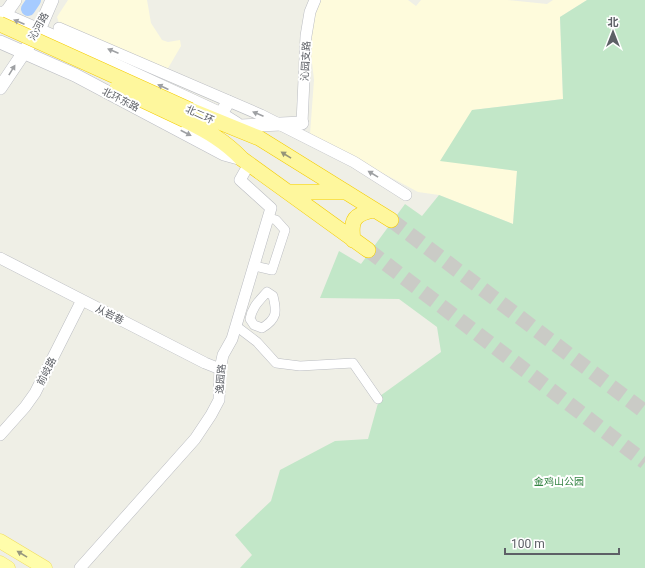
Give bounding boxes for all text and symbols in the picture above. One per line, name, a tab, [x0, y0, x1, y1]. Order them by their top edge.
street label: 沁河路	[26, 10, 51, 42]
north arrow	[593, 12, 633, 52]
text: 北	[608, 16, 619, 29]
one-way arrow	[13, 18, 25, 24]
street label: 沁园支路	[299, 41, 312, 81]
one-way arrow	[106, 48, 118, 54]
one-way arrow	[8, 64, 15, 76]
one-way arrow	[158, 84, 169, 90]
street label: 北环东路	[100, 85, 141, 113]
street label: 北二环	[184, 103, 216, 126]
one-way arrow	[252, 111, 263, 117]
one-way arrow	[180, 130, 191, 136]
one-way arrow	[281, 151, 291, 159]
one-way arrow	[368, 170, 378, 178]
street label: 从岩巷	[94, 303, 126, 326]
street label: 前岐路	[35, 355, 58, 387]
street label: 逸园路	[214, 364, 227, 394]
park label: 金鸡山公园	[534, 476, 584, 487]
scale bar	[505, 530, 619, 556]
text: 100 m	[511, 537, 545, 551]
one-way arrow	[16, 551, 28, 558]

